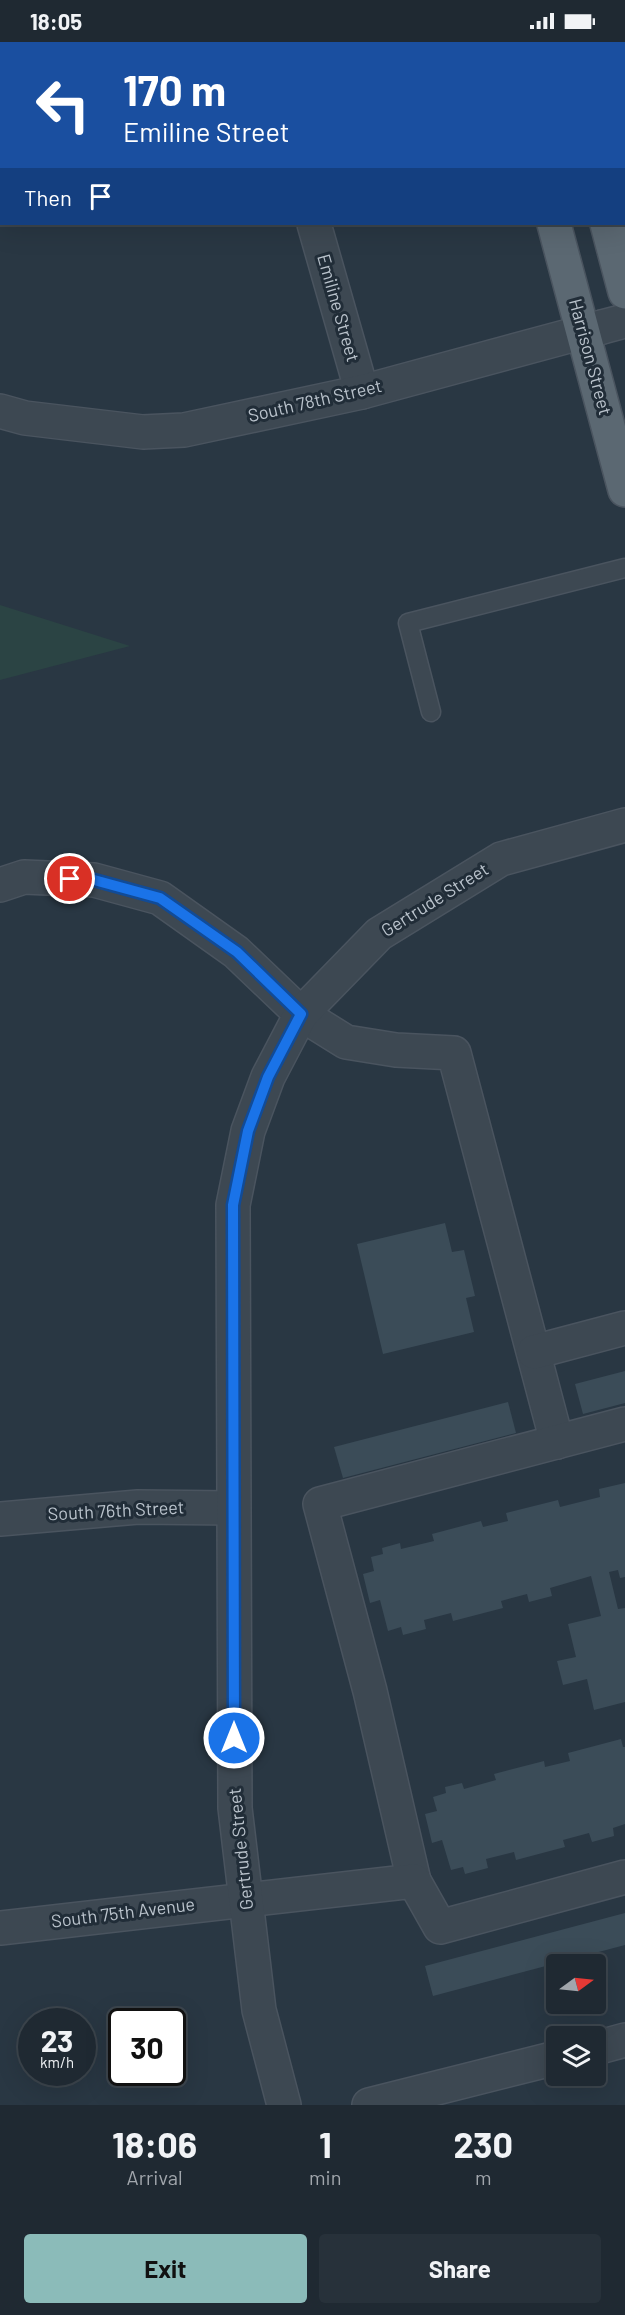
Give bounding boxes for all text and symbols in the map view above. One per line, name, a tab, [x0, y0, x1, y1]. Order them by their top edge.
text: 18:05	[30, 8, 82, 34]
text: 170 m	[123, 64, 226, 114]
icon: left	[24, 66, 102, 144]
text: Emiline Street	[123, 115, 290, 147]
icon: arrive	[84, 180, 117, 213]
text: Then	[24, 184, 72, 210]
street label: Emiline Street	[313, 251, 365, 364]
street label: Harrison Street	[565, 296, 617, 417]
street label: South 78th Street	[246, 374, 384, 426]
pin	[44, 853, 95, 904]
street label: Gertrude Street	[377, 857, 492, 941]
icon: arrive	[53, 862, 86, 895]
street label: South 76th Street	[47, 1495, 185, 1525]
position arrow	[202, 1706, 266, 1770]
street label: Gertrude Street	[223, 1787, 257, 1911]
street label: South 75th Avenue	[50, 1892, 196, 1932]
north arrow	[546, 1954, 606, 2014]
map controls	[546, 1954, 606, 2086]
speed limit sign: 30	[108, 2008, 186, 2086]
text: 23	[41, 2022, 73, 2058]
button: layers	[546, 2026, 606, 2086]
text: km/h	[40, 2053, 74, 2071]
text: 18:06	[112, 2122, 197, 2165]
text: 1	[319, 2122, 332, 2165]
text: 230	[453, 2122, 513, 2165]
text: Arrival	[127, 2165, 182, 2189]
text: min	[309, 2165, 341, 2189]
text: m	[475, 2165, 492, 2189]
button: Exit	[24, 2234, 307, 2303]
button: Share	[319, 2234, 601, 2303]

